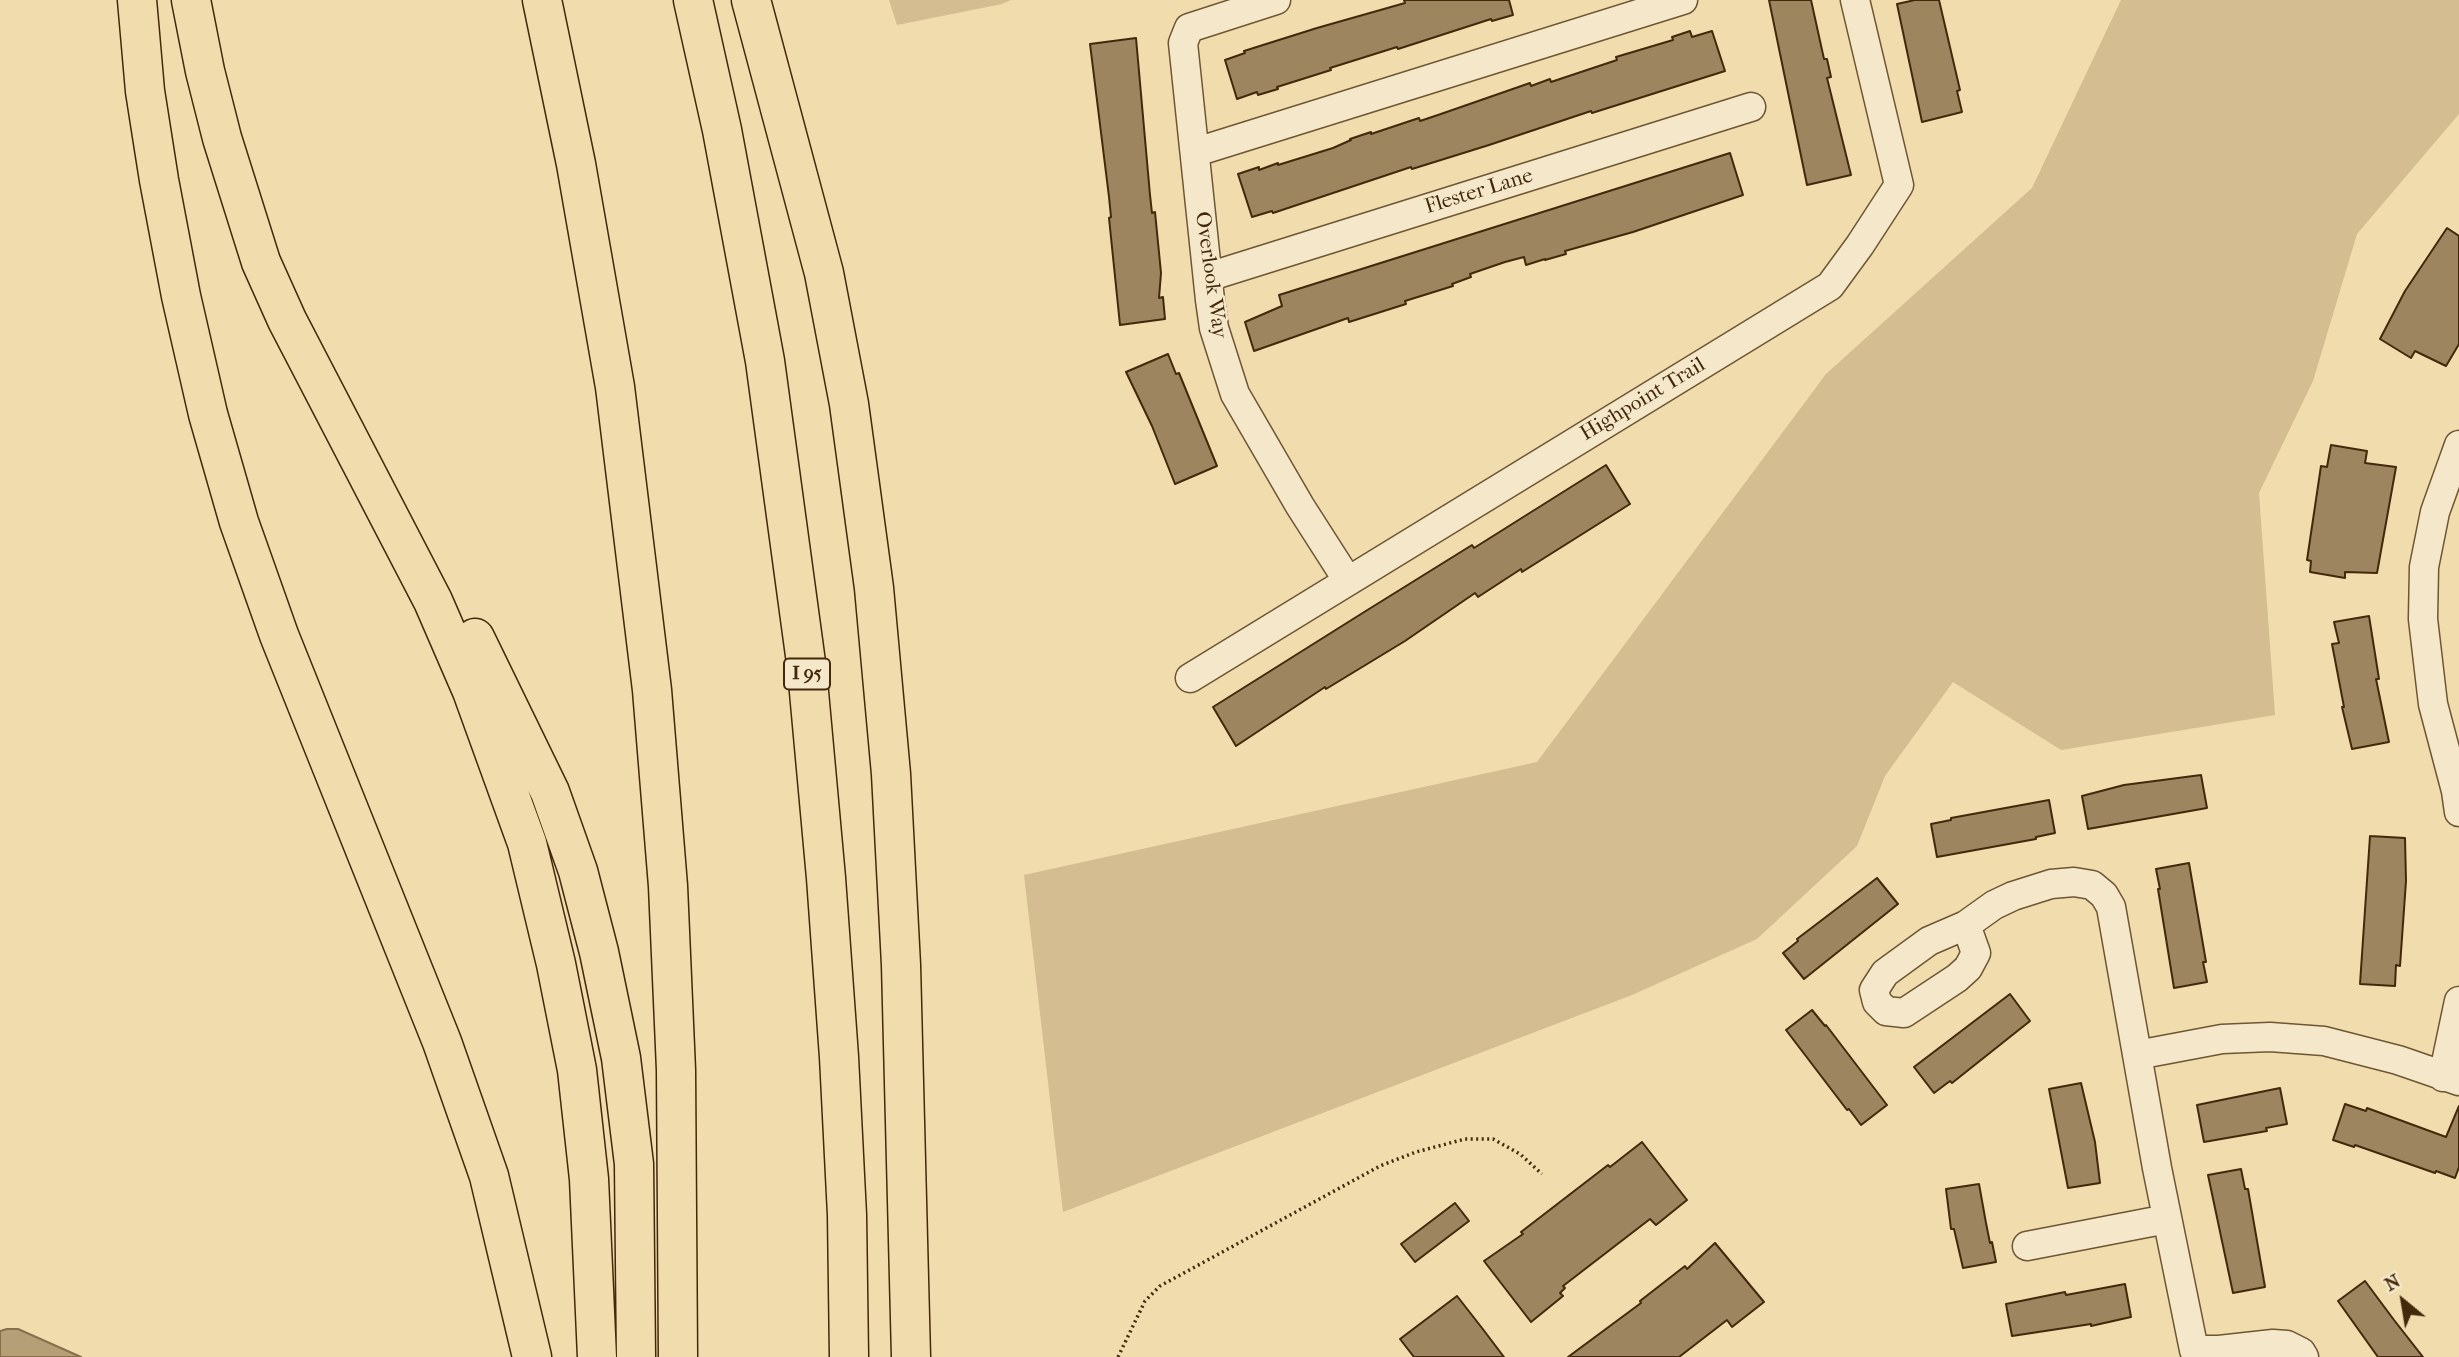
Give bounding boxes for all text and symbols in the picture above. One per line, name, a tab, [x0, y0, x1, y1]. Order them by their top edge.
street label: Flester Lane	[1422, 164, 1536, 220]
street label: Overlook Way	[1189, 210, 1231, 340]
street label: Highpoint Trail	[1576, 353, 1710, 447]
road number: I 95	[784, 659, 830, 690]
north arrow	[2368, 1266, 2438, 1336]
text: N	[2381, 1270, 2404, 1296]

